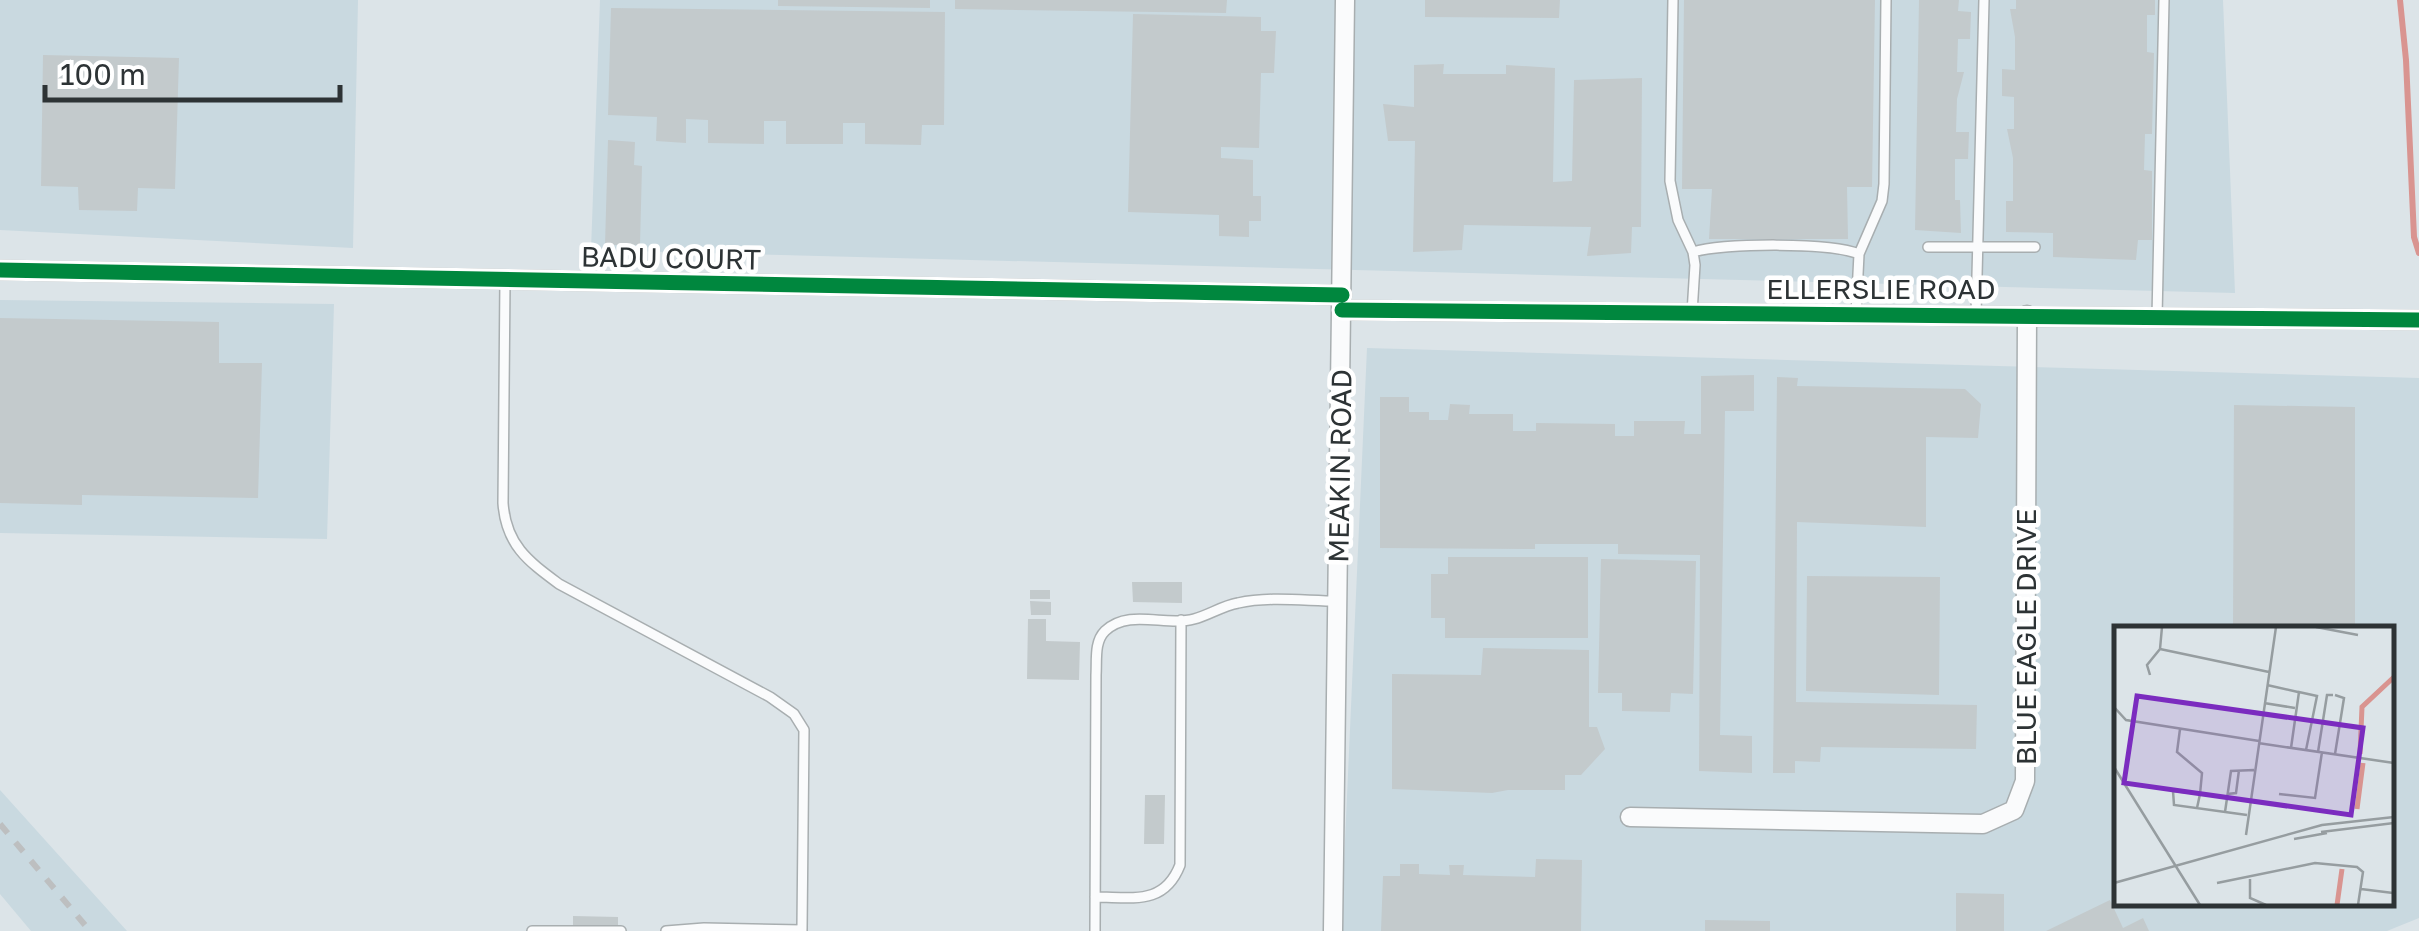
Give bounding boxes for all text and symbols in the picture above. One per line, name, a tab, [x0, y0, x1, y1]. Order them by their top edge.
scale bar	[45, 40, 340, 102]
text: 100 m	[60, 56, 146, 92]
street label: BADU COURT	[581, 239, 761, 276]
street label: ELLERSLIE ROAD	[1766, 272, 1996, 305]
street label: MEAKIN ROAD	[1321, 369, 1358, 563]
street label: BLUE EAGLE DRIVE	[2009, 509, 2042, 765]
inset map	[2114, 626, 2394, 906]

